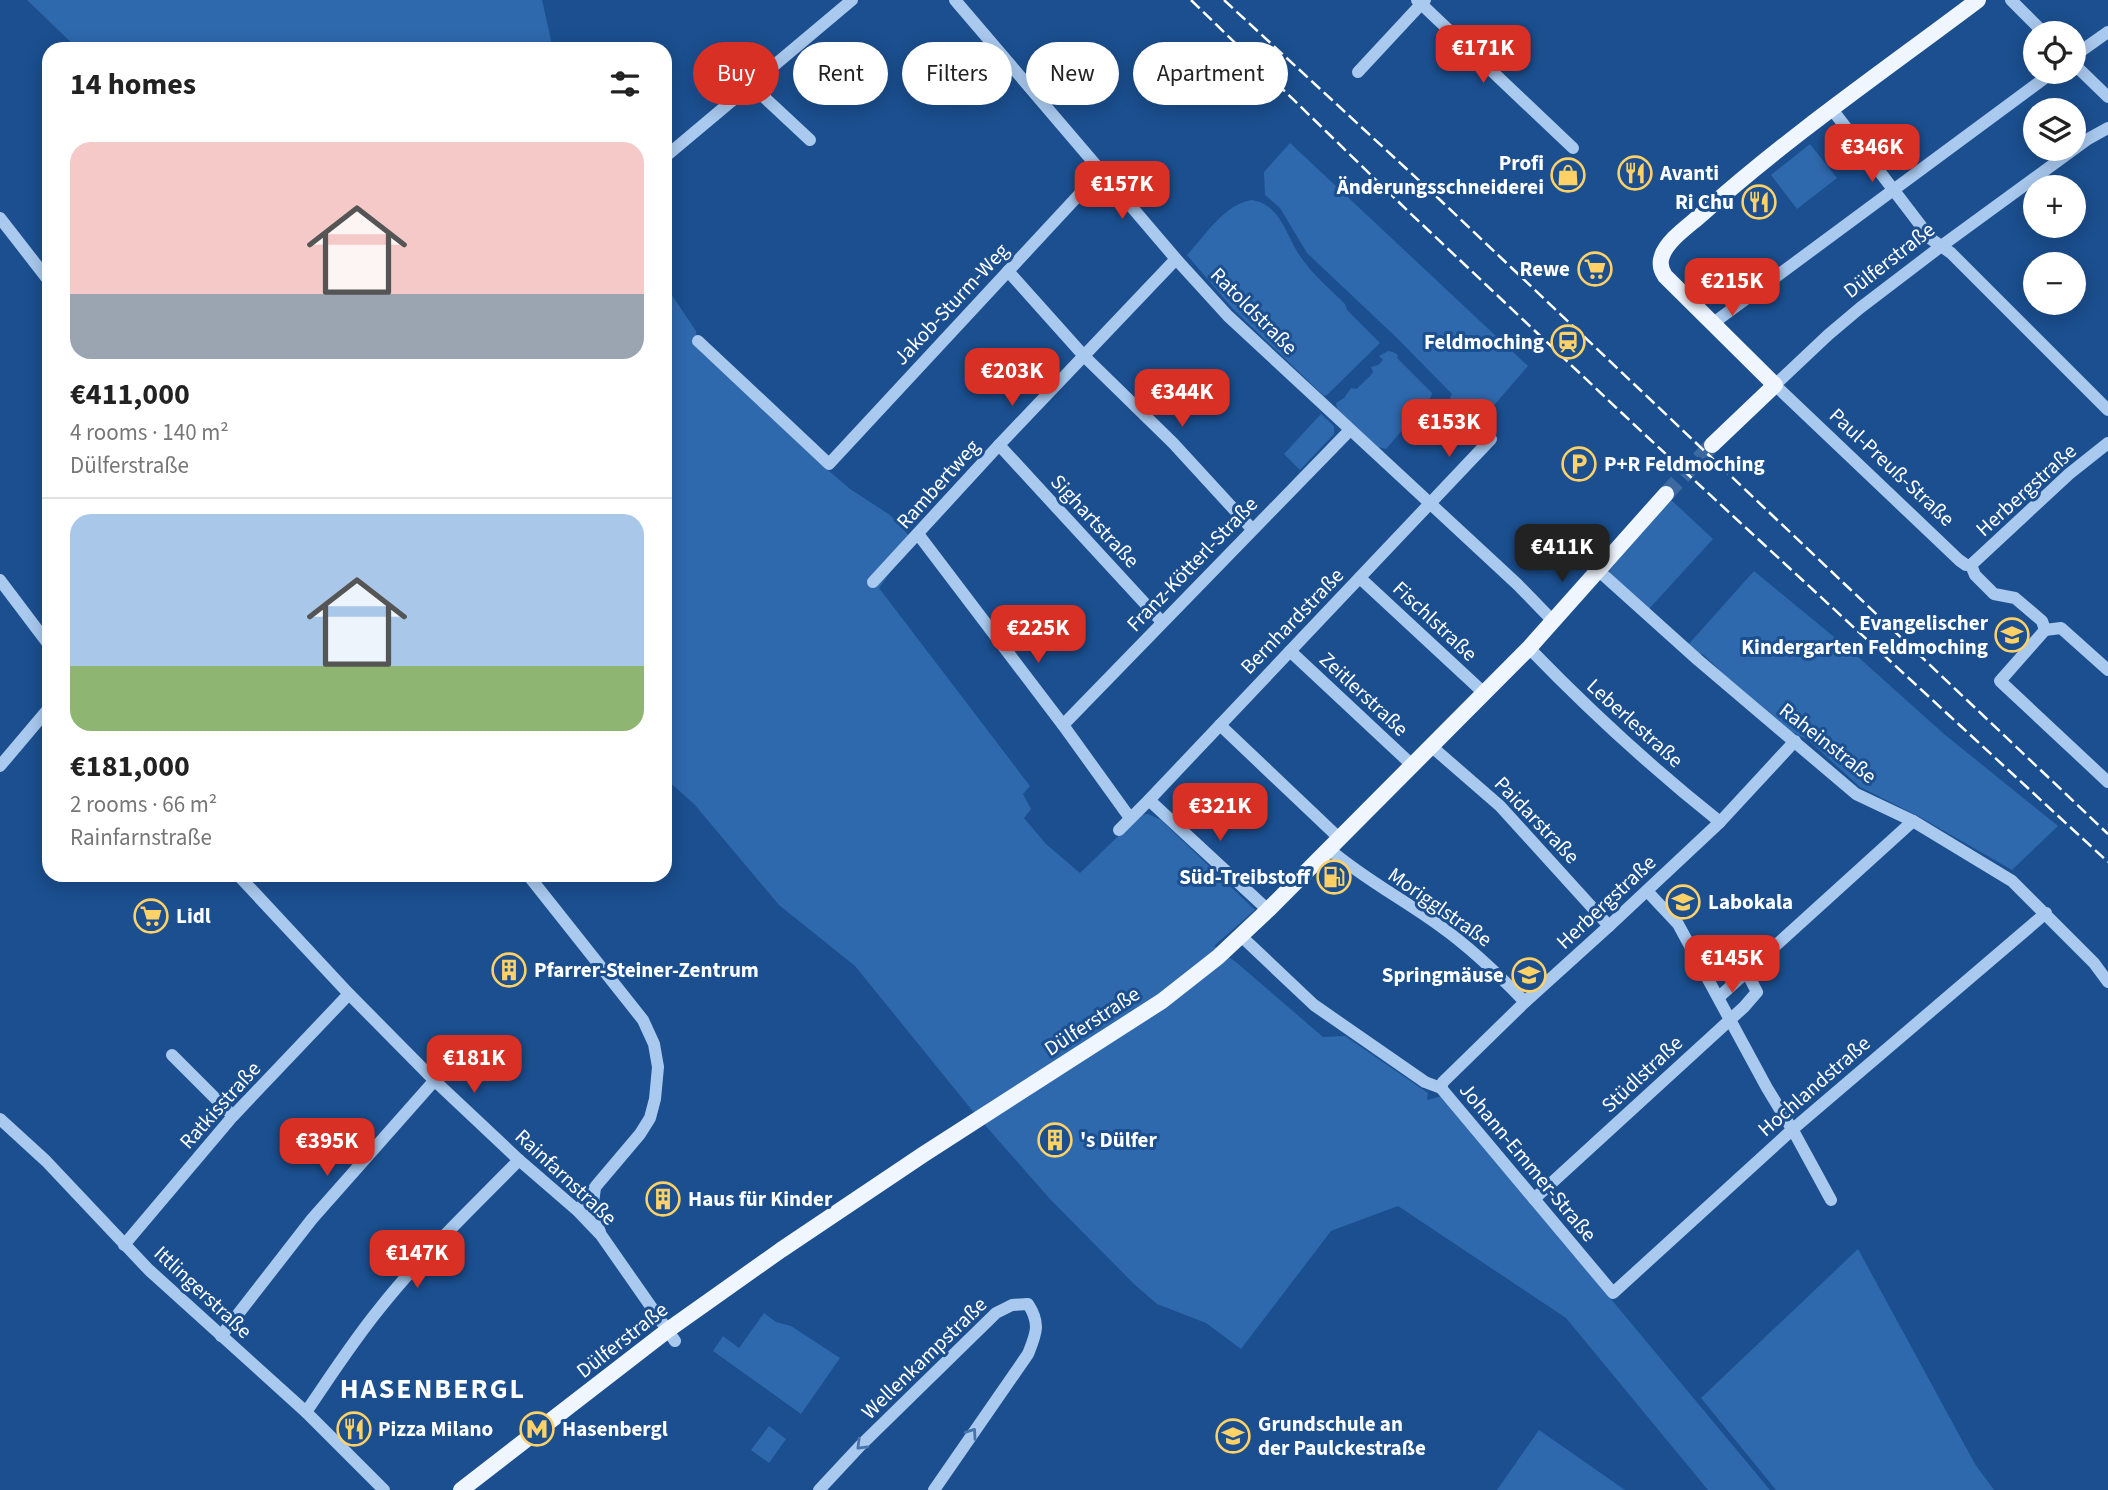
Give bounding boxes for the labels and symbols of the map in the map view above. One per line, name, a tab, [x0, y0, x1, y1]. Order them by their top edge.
pin: €171K	[1434, 25, 1532, 85]
pin: €346K	[1823, 124, 1921, 184]
place label: Profi Änderungsschneiderei	[1336, 148, 1544, 202]
restaurant icon: Avanti	[1616, 154, 1654, 192]
shop icon: Profi Änderungsschneiderei	[1549, 156, 1587, 194]
place label: Avanti	[1659, 158, 1719, 188]
pin: €157K	[1073, 162, 1171, 221]
restaurant icon: Ri Chu	[1740, 183, 1778, 221]
place label: Ri Chu	[1675, 187, 1734, 217]
street label: Dülferstraße	[1837, 215, 1941, 305]
street label: Jakob-Sturm-Weg	[886, 236, 1016, 372]
supermarket icon: Rewe	[1576, 250, 1614, 288]
place label: Rewe	[1520, 254, 1570, 284]
pin: €215K	[1683, 258, 1781, 318]
street label: Ratoldstraße	[1204, 261, 1304, 361]
station icon: Feldmoching	[1549, 323, 1587, 361]
place label: Feldmoching	[1424, 327, 1544, 357]
pin: €203K	[963, 348, 1061, 408]
pin: €344K	[1133, 370, 1231, 429]
pin: €153K	[1400, 400, 1498, 459]
street label: Paul-Preuß-Straße	[1823, 401, 1961, 533]
street label: Rambertweg	[889, 432, 987, 536]
street label: Herbergstraße	[1969, 437, 2083, 543]
parking icon: P+R Feldmoching	[1560, 445, 1598, 483]
place label: P+R Feldmoching	[1604, 449, 1765, 479]
street label: Sighartstraße	[1044, 467, 1146, 575]
street label: Franz-Kötterl-Straße	[1120, 490, 1264, 638]
pin: €411K	[1513, 524, 1611, 584]
street label: Bernhardstraße	[1233, 561, 1351, 681]
street label: Fischlstraße	[1386, 574, 1484, 668]
pin: €225K	[989, 606, 1087, 665]
place label: Evangelischer Kindergarten Feldmoching	[1741, 608, 1989, 662]
school or university icon: Evangelischer Kindergarten Feldmoching	[1993, 616, 2031, 654]
street label: Zeitlerstraße	[1313, 645, 1415, 743]
street label: Leberlestraße	[1580, 671, 1690, 775]
street label: Raheinstraße	[1773, 695, 1883, 791]
street label: Paidarstraße	[1487, 769, 1587, 871]
pin: €321K	[1171, 784, 1269, 843]
street label: Herbergstraße	[1550, 848, 1662, 956]
fuel station icon: Süd-Treibstoff	[1315, 858, 1353, 896]
street label: Morigglstraße	[1382, 860, 1498, 954]
place label: Süd-Treibstoff	[1179, 862, 1311, 892]
school or university icon: Labokala	[1664, 883, 1702, 921]
place label: Labokala	[1708, 887, 1793, 917]
supermarket icon: Lidl	[132, 897, 170, 935]
place label: Lidl	[176, 901, 211, 931]
pin: €145K	[1683, 936, 1781, 995]
building icon: Pfarrer-Steiner-Zentrum	[490, 951, 528, 989]
place label: Pfarrer-Steiner-Zentrum	[534, 955, 759, 985]
school or university icon: Springmäuse	[1510, 956, 1548, 994]
place label: Springmäuse	[1382, 960, 1504, 990]
street label: Dülferstraße	[1038, 979, 1146, 1063]
street label: Stüdlstraße	[1595, 1028, 1689, 1120]
street label: Hochlandstraße	[1751, 1029, 1877, 1143]
pin: €181K	[425, 1036, 523, 1095]
street label: Ratkisstraße	[172, 1054, 268, 1156]
street label: Johann-Emmer-Straße	[1452, 1076, 1604, 1248]
pin: €395K	[278, 1118, 376, 1178]
building icon: 's Dülfer	[1036, 1121, 1074, 1159]
street label: Rainfarnstraße	[508, 1122, 624, 1232]
place label: 's Dülfer	[1080, 1125, 1157, 1155]
building icon: Haus für Kinder	[644, 1180, 682, 1218]
place label: Haus für Kinder	[688, 1184, 833, 1214]
pin: €147K	[368, 1230, 466, 1290]
street label: Ittlingerstraße	[147, 1239, 259, 1345]
street label: Wellenkampstraße	[854, 1290, 994, 1426]
street label: Dülferstraße	[570, 1295, 674, 1385]
district label: HASENBERGL	[340, 1369, 526, 1409]
place label: Grundschule an der Paulckestraße	[1258, 1409, 1426, 1463]
restaurant icon: Pizza Milano	[335, 1410, 373, 1448]
metro station icon: Hasenbergl	[518, 1410, 556, 1448]
place label: Pizza Milano	[378, 1414, 493, 1444]
place label: Hasenbergl	[562, 1414, 668, 1444]
school or university icon: Grundschule an der Paulckestraße	[1214, 1417, 1252, 1455]
one-way arrow	[964, 1428, 976, 1441]
one-way arrow	[856, 1437, 869, 1450]

